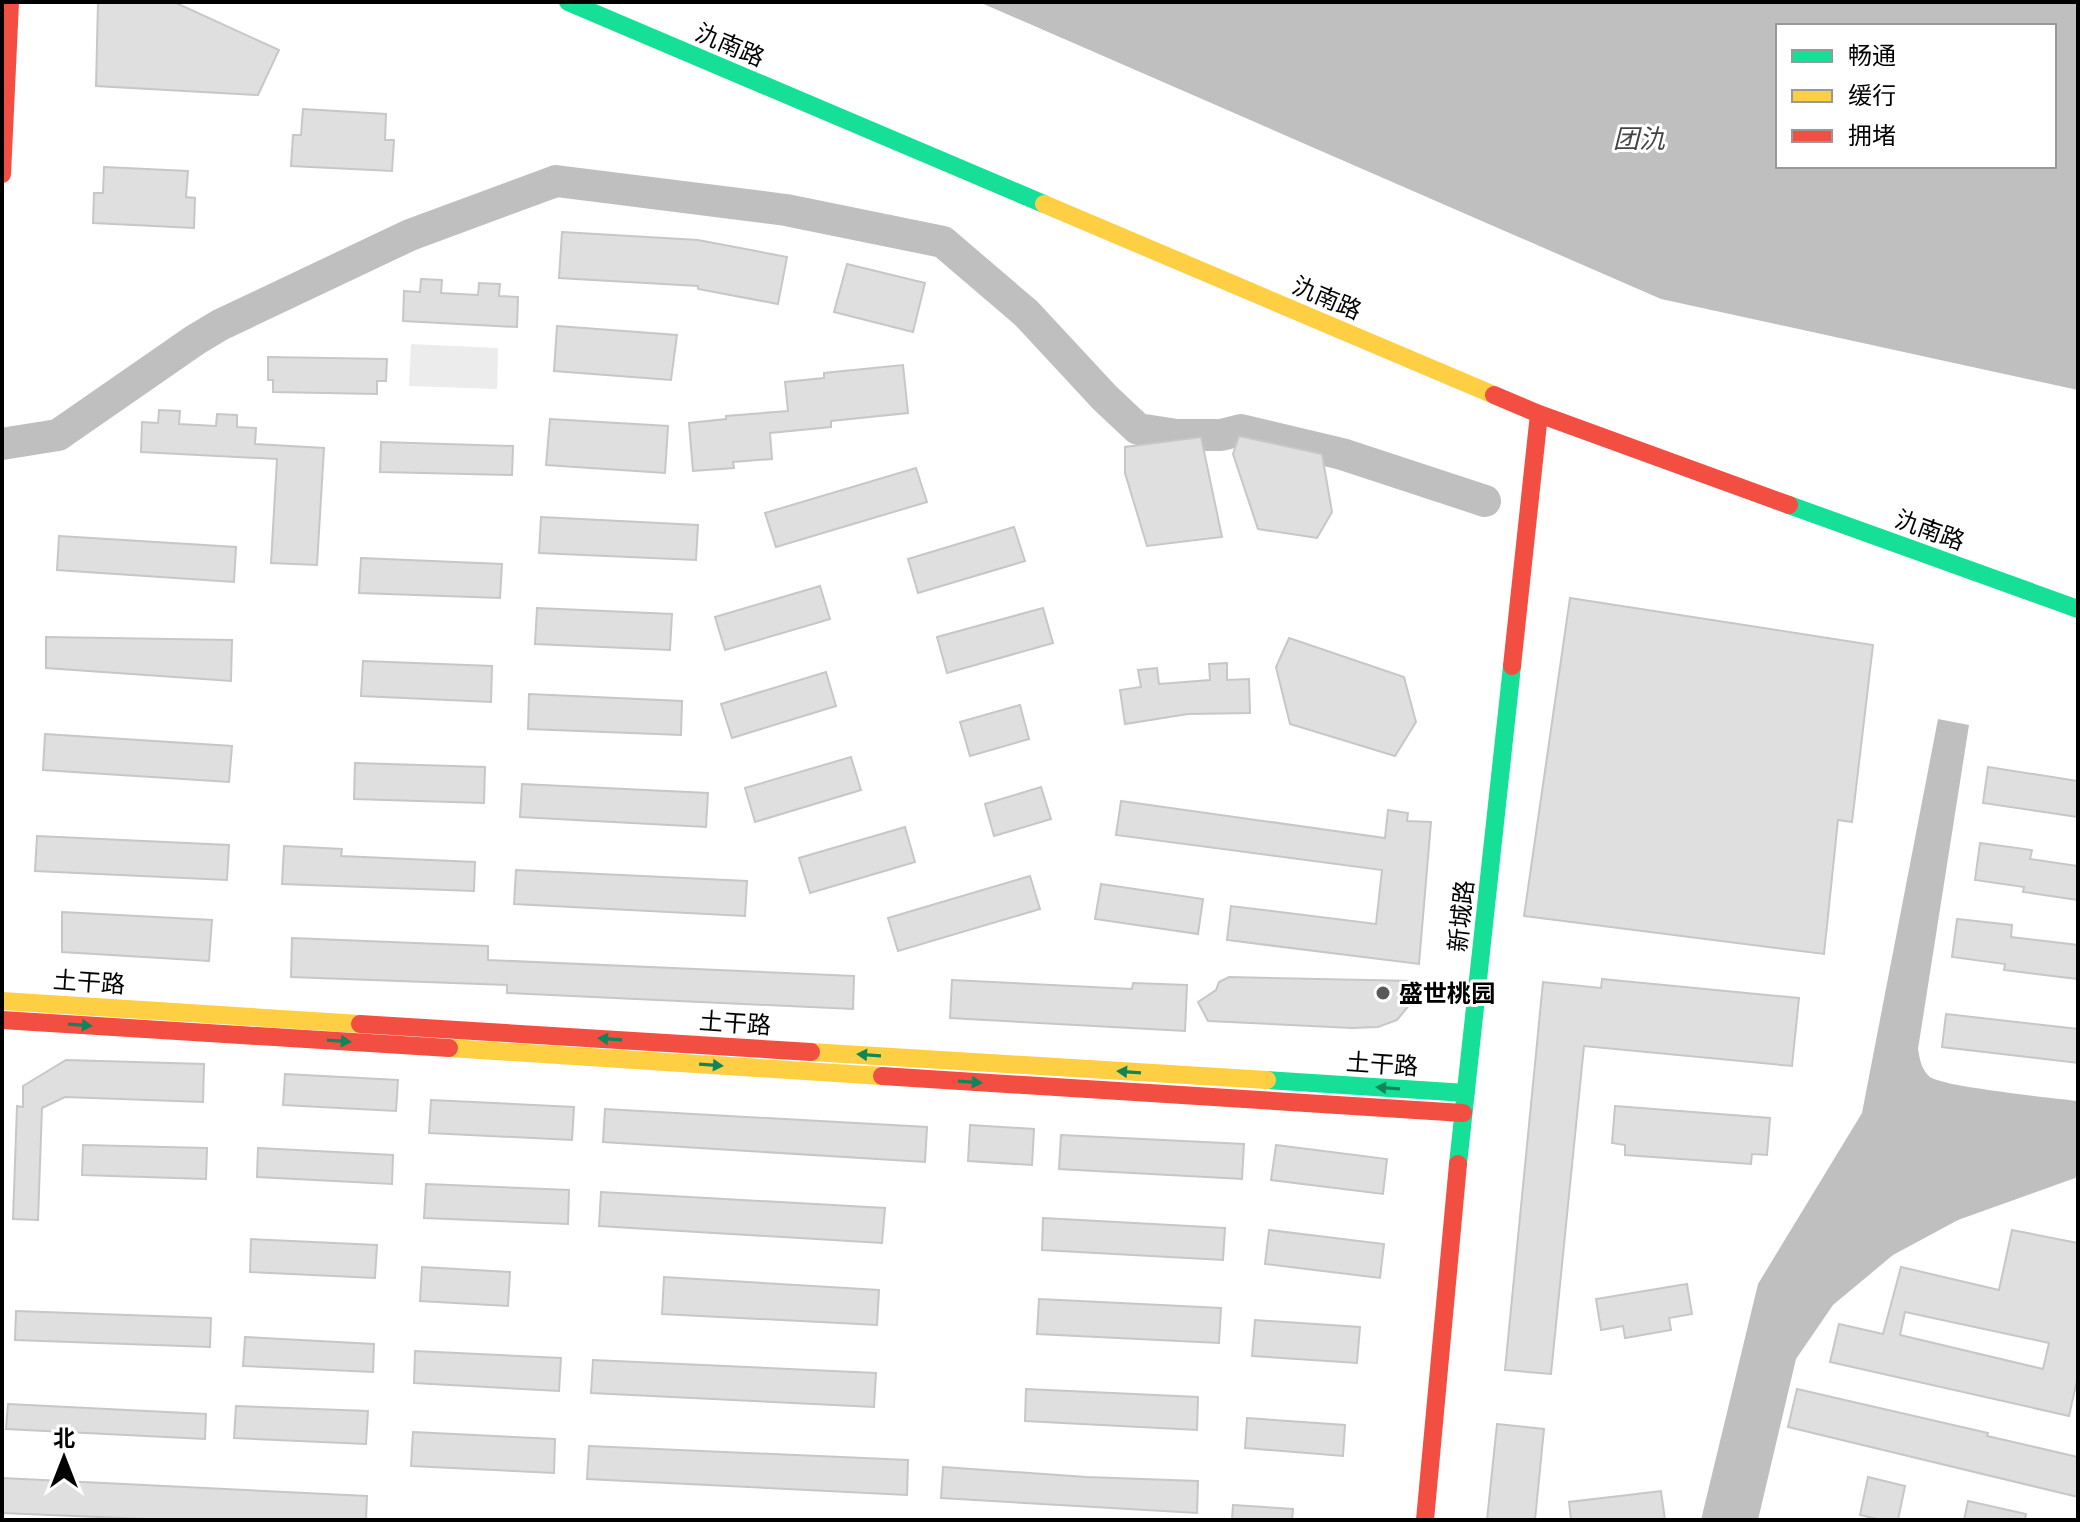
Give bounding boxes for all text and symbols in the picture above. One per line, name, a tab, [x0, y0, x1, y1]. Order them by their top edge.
street label: 氿南路	[691, 17, 769, 73]
legend	[1776, 24, 2056, 168]
text: 畅通	[1848, 40, 1896, 71]
text: 缓行	[1848, 80, 1896, 111]
text: 拥堵	[1848, 120, 1896, 151]
water label: 团氿	[1613, 122, 1665, 156]
street label: 氿南路	[1288, 270, 1366, 326]
street label: 氿南路	[1891, 503, 1969, 557]
street label: 新城路	[1442, 879, 1480, 953]
street label: 土干路	[52, 964, 126, 1000]
place label: 盛世桃园	[1399, 978, 1495, 1009]
marker: 盛世桃园	[1374, 984, 1392, 1002]
street label: 土干路	[698, 1005, 772, 1041]
one-way arrow	[68, 1019, 93, 1032]
one-way arrow	[597, 1032, 622, 1045]
one-way arrow	[327, 1035, 352, 1048]
street label: 土干路	[1345, 1046, 1419, 1082]
one-way arrow	[856, 1048, 881, 1061]
one-way arrow	[699, 1059, 724, 1072]
one-way arrow	[1116, 1065, 1141, 1078]
one-way arrow	[958, 1075, 983, 1088]
one-way arrow	[1375, 1081, 1400, 1094]
north arrow	[24, 1418, 104, 1498]
text: 北	[53, 1424, 75, 1453]

